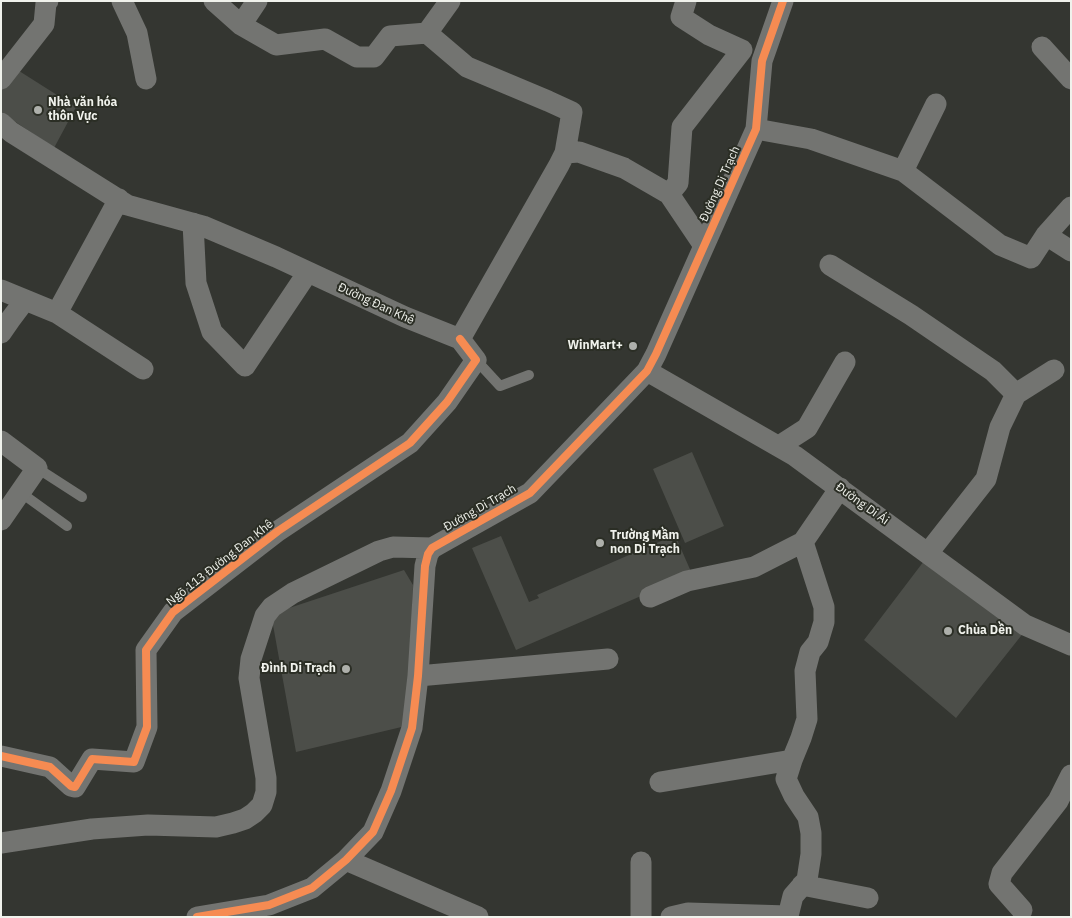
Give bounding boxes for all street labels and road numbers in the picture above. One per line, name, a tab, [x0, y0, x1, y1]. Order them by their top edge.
street label: Đường Di Trạch	[697, 144, 743, 224]
street label: Đường Đan Khê	[335, 280, 417, 328]
street label: Đường Di Ái	[833, 480, 891, 528]
street label: Đường Di Trạch	[441, 481, 519, 535]
street label: Ngõ 113 Đường Đan Khê	[164, 517, 276, 609]

